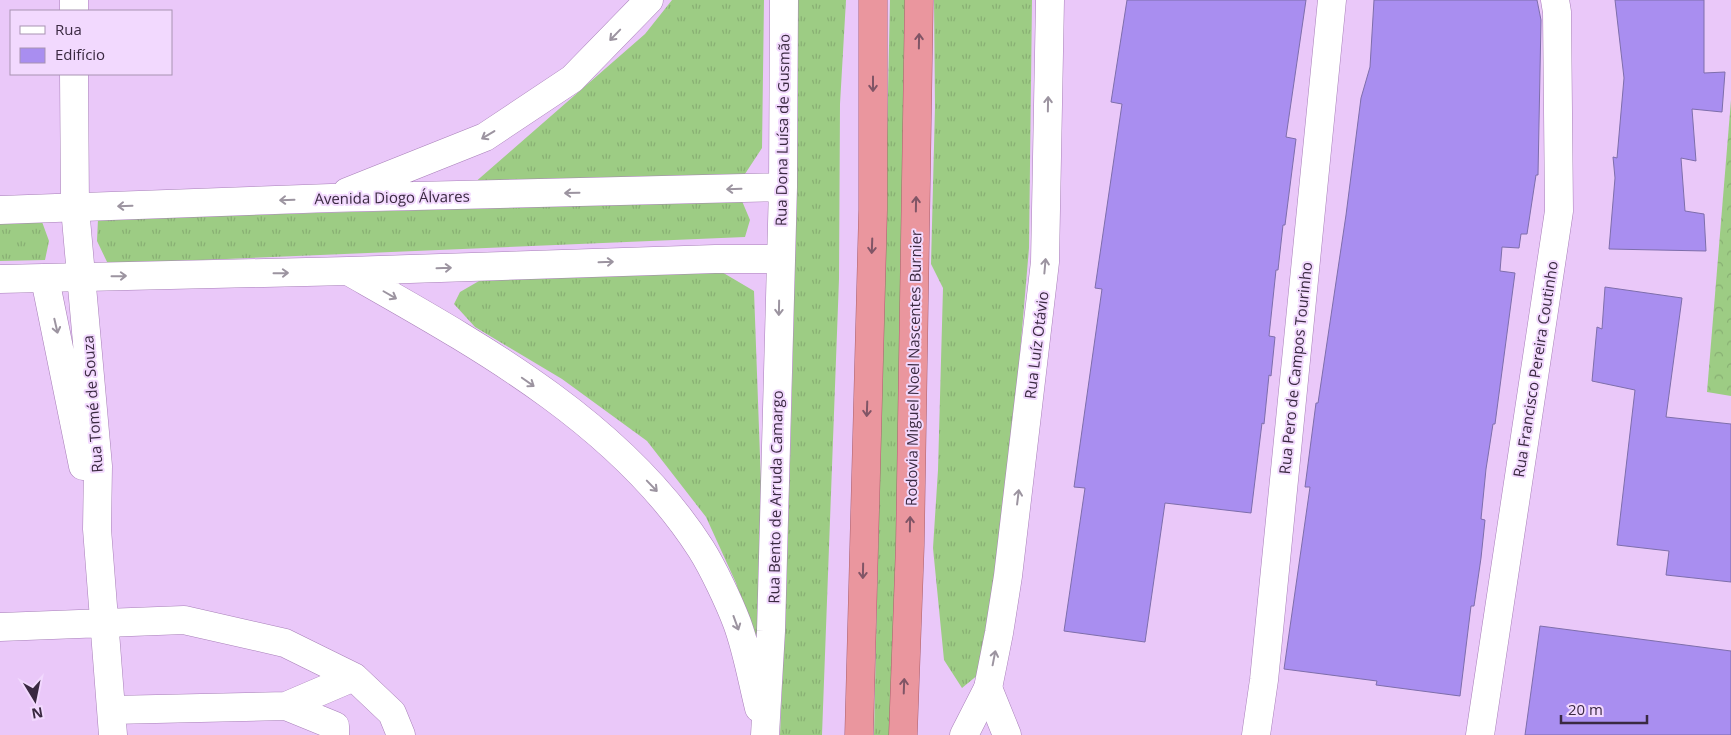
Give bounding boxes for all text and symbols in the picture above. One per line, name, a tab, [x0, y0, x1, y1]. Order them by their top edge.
legend	[10, 10, 172, 75]
text: Rua	[55, 19, 82, 39]
one-way arrow	[609, 29, 621, 41]
street label: Rua Dona Luísa de Gusmão	[770, 34, 794, 226]
one-way arrow	[914, 34, 924, 50]
text: Edifício	[55, 44, 105, 64]
one-way arrow	[868, 75, 878, 91]
one-way arrow	[1043, 96, 1053, 112]
one-way arrow	[481, 130, 495, 140]
one-way arrow	[727, 184, 743, 193]
street label: Avenida Diogo Álvares	[314, 186, 470, 208]
one-way arrow	[564, 189, 580, 198]
one-way arrow	[279, 195, 295, 204]
one-way arrow	[911, 196, 921, 212]
one-way arrow	[117, 202, 133, 211]
street label: Rodovia Miguel Noel Nascentes Burnier	[901, 230, 925, 506]
one-way arrow	[867, 238, 876, 254]
one-way arrow	[598, 257, 614, 266]
one-way arrow	[1040, 258, 1050, 274]
street label: Rua Francisco Pereira Coutinho	[1508, 259, 1562, 479]
street label: Rua Pero de Campos Tourinho	[1274, 261, 1316, 475]
one-way arrow	[435, 263, 451, 272]
one-way arrow	[273, 268, 289, 277]
one-way arrow	[110, 271, 126, 281]
street label: Rua Luíz Otávio	[1019, 290, 1053, 400]
one-way arrow	[383, 291, 397, 301]
one-way arrow	[775, 300, 784, 316]
one-way arrow	[52, 318, 61, 334]
street label: Rua Tomé de Souza	[77, 335, 107, 473]
one-way arrow	[521, 376, 534, 387]
street label: Rua Bento de Arruda Camargo	[763, 390, 787, 604]
one-way arrow	[862, 400, 872, 416]
one-way arrow	[646, 479, 658, 492]
one-way arrow	[1013, 489, 1023, 505]
one-way arrow	[905, 516, 915, 532]
one-way arrow	[858, 562, 868, 579]
one-way arrow	[732, 615, 741, 631]
one-way arrow	[990, 650, 999, 666]
north arrow	[10, 675, 60, 725]
one-way arrow	[900, 679, 909, 695]
scale bar	[1561, 692, 1647, 724]
text: 20 m	[1568, 699, 1603, 719]
text: N	[30, 703, 45, 724]

